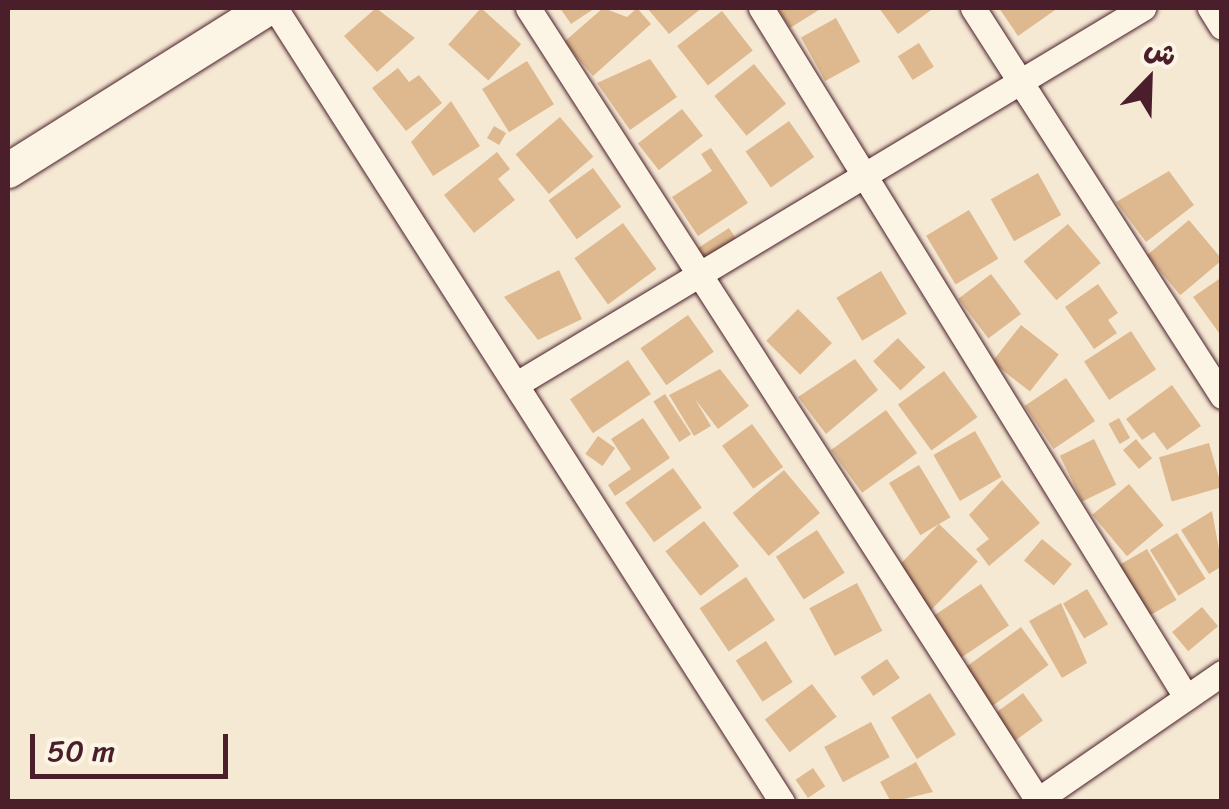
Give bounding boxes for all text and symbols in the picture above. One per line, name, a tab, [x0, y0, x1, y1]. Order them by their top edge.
text: ش	[1137, 23, 1185, 80]
north arrow	[1099, 30, 1199, 130]
scale bar	[35, 714, 232, 776]
text: 50 m	[47, 724, 115, 778]

